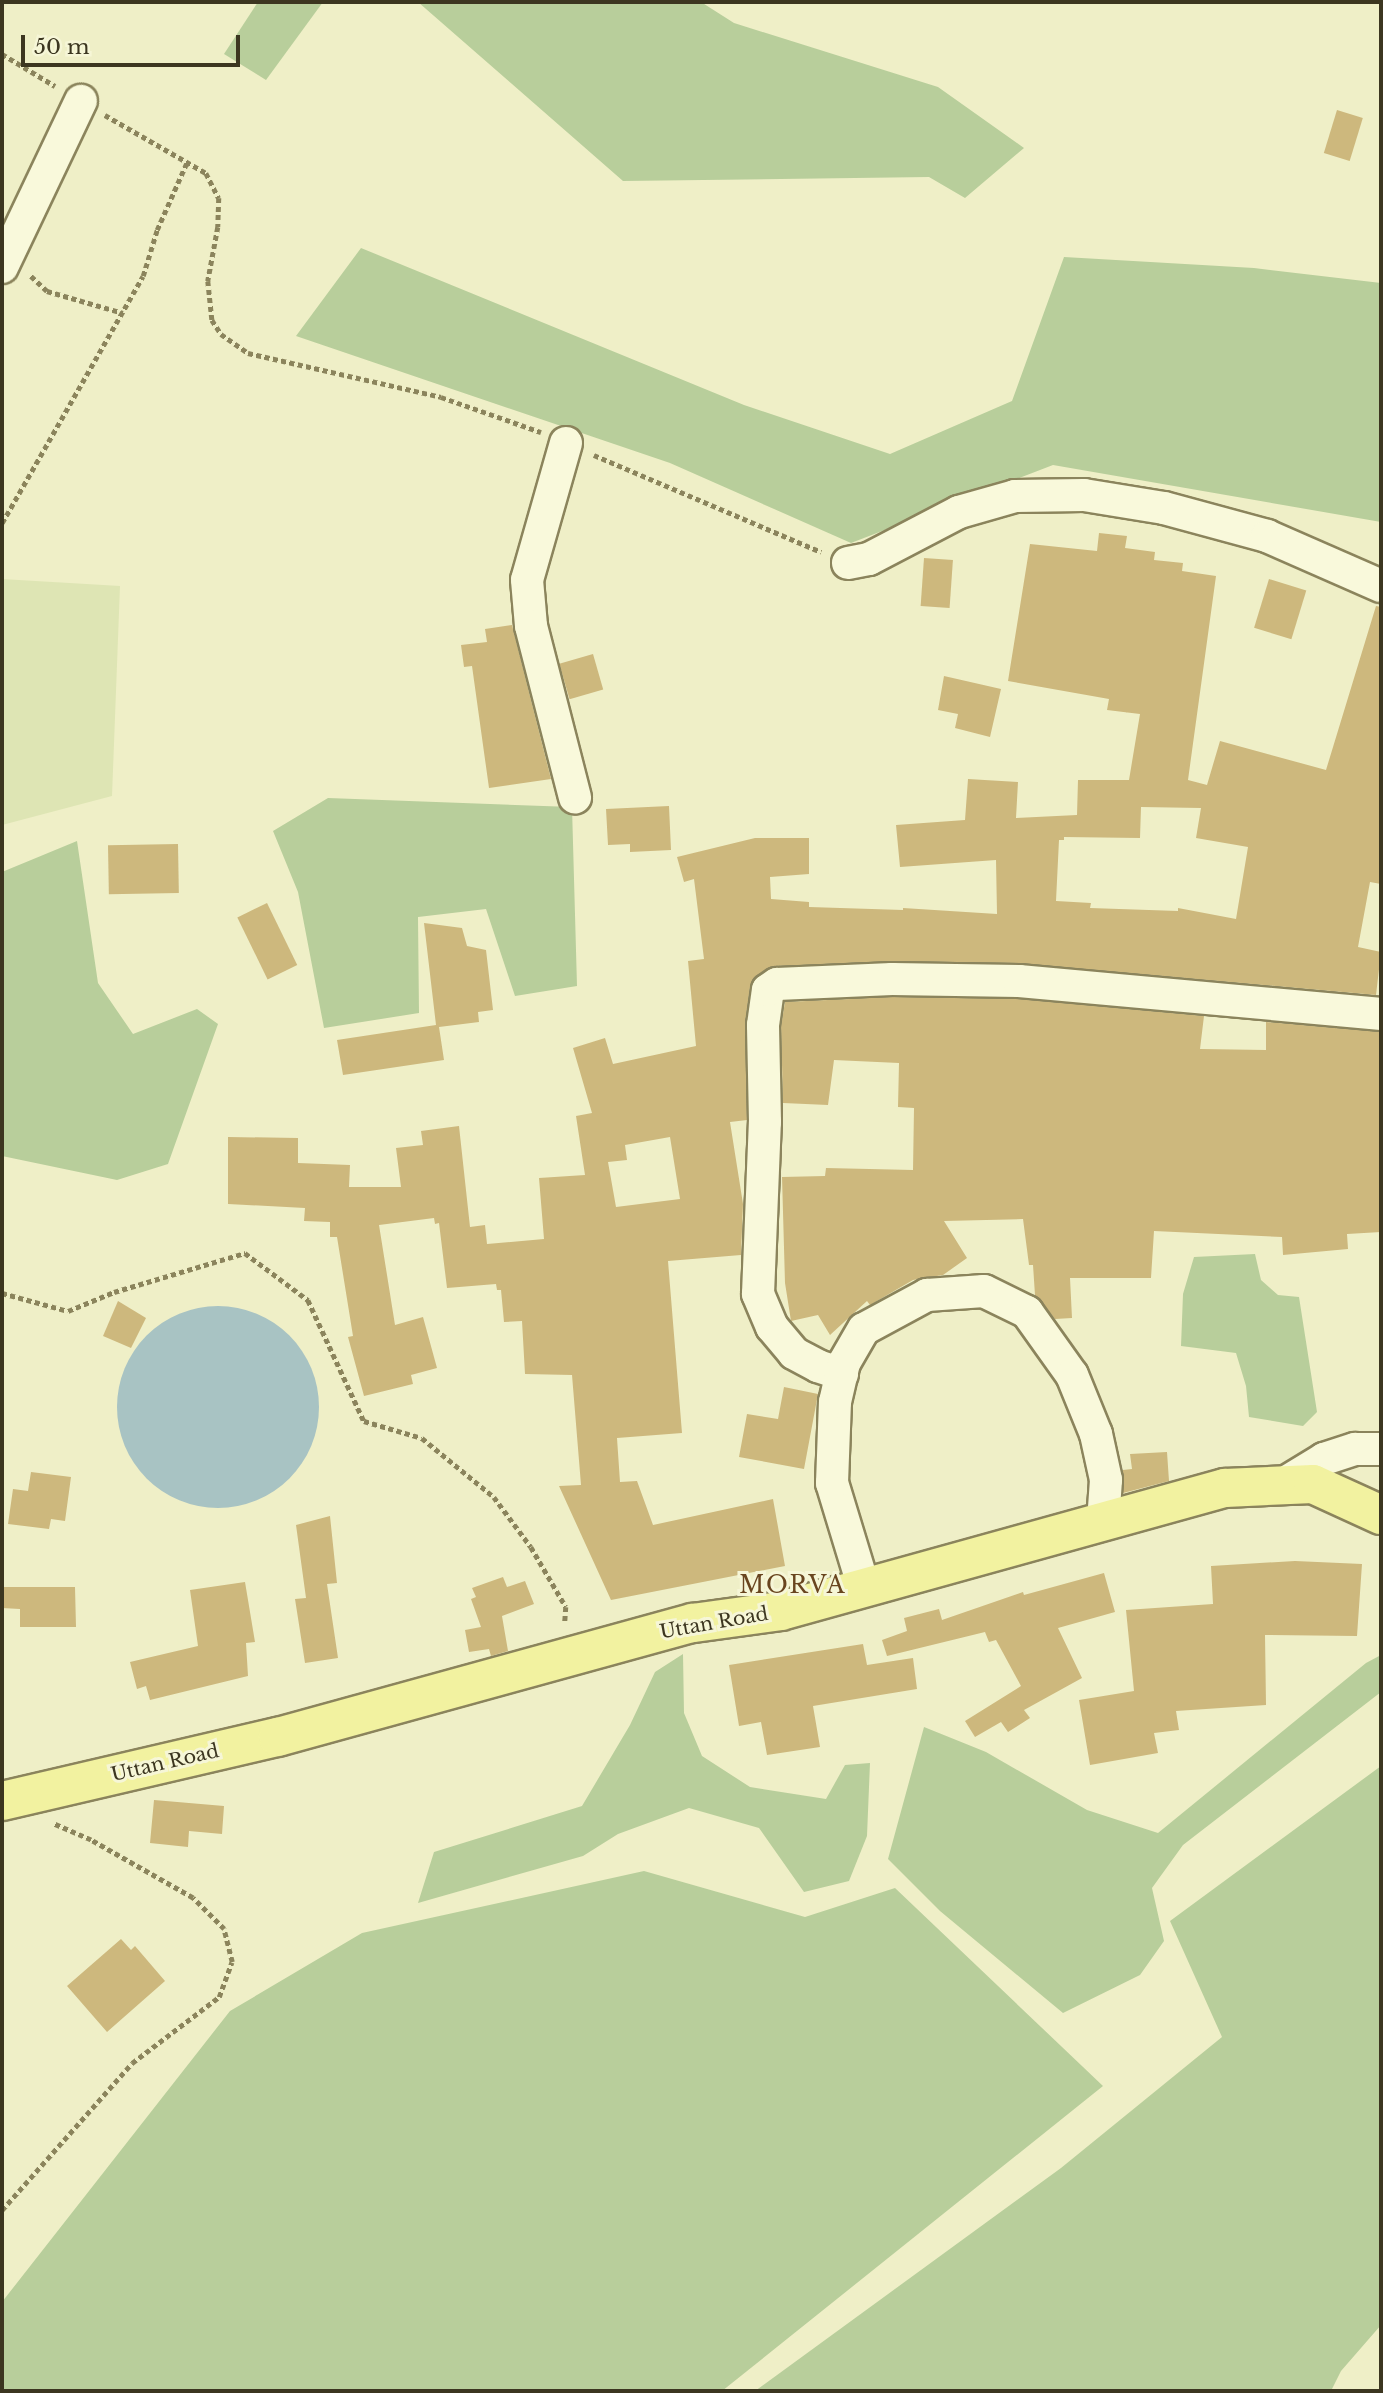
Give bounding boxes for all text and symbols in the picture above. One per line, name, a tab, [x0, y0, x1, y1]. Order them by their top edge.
scale bar	[24, 21, 243, 65]
text: 50 m	[34, 34, 89, 60]
district label: MORVA	[740, 1571, 846, 1599]
street label: Uttan Road	[658, 1602, 770, 1644]
street label: Uttan Road	[109, 1740, 221, 1786]

